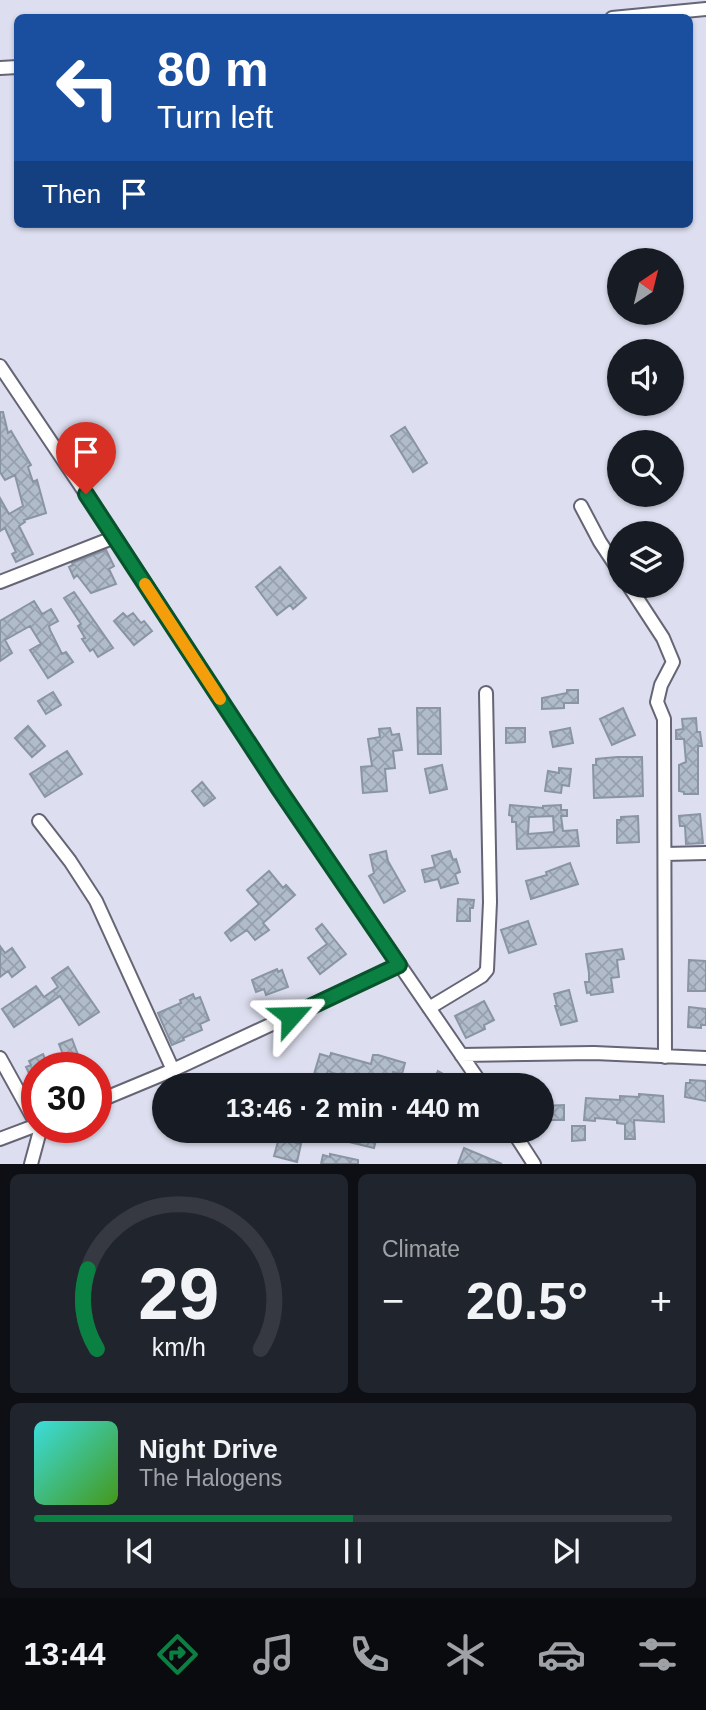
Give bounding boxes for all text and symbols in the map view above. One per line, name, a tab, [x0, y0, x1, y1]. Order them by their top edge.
icon: left	[42, 42, 133, 133]
text: 80 m	[157, 42, 269, 96]
text: Turn left	[157, 99, 273, 135]
icon: arrive	[115, 175, 153, 213]
text: Then	[42, 179, 101, 209]
north arrow	[607, 248, 684, 326]
map controls	[607, 248, 684, 598]
button: sound	[607, 339, 684, 416]
pin	[56, 422, 116, 494]
button: search	[607, 430, 684, 507]
icon: arrive	[67, 433, 105, 471]
button: layers	[607, 521, 684, 598]
position arrow	[254, 979, 328, 1053]
speed limit sign: 30	[21, 1052, 112, 1143]
text: 13:46 · 2 min · 440 m	[226, 1093, 480, 1123]
text: Climate	[382, 1236, 460, 1262]
text: 29	[139, 1254, 219, 1335]
text: 20.5°	[466, 1272, 588, 1330]
text: −	[382, 1280, 404, 1322]
text: +	[650, 1280, 672, 1322]
text: km/h	[152, 1333, 206, 1361]
text: Night Drive	[139, 1434, 278, 1464]
text: The Halogens	[139, 1465, 282, 1491]
icon: previous	[121, 1532, 159, 1570]
icon: pause	[334, 1532, 372, 1570]
icon: next	[547, 1532, 585, 1570]
icon: directions	[153, 1630, 202, 1679]
icon: music	[249, 1630, 298, 1679]
icon: phone	[345, 1630, 394, 1679]
icon: climate	[441, 1630, 490, 1679]
icon: car	[537, 1630, 586, 1679]
icon: filters	[633, 1630, 682, 1679]
text: 13:44	[24, 1636, 105, 1672]

